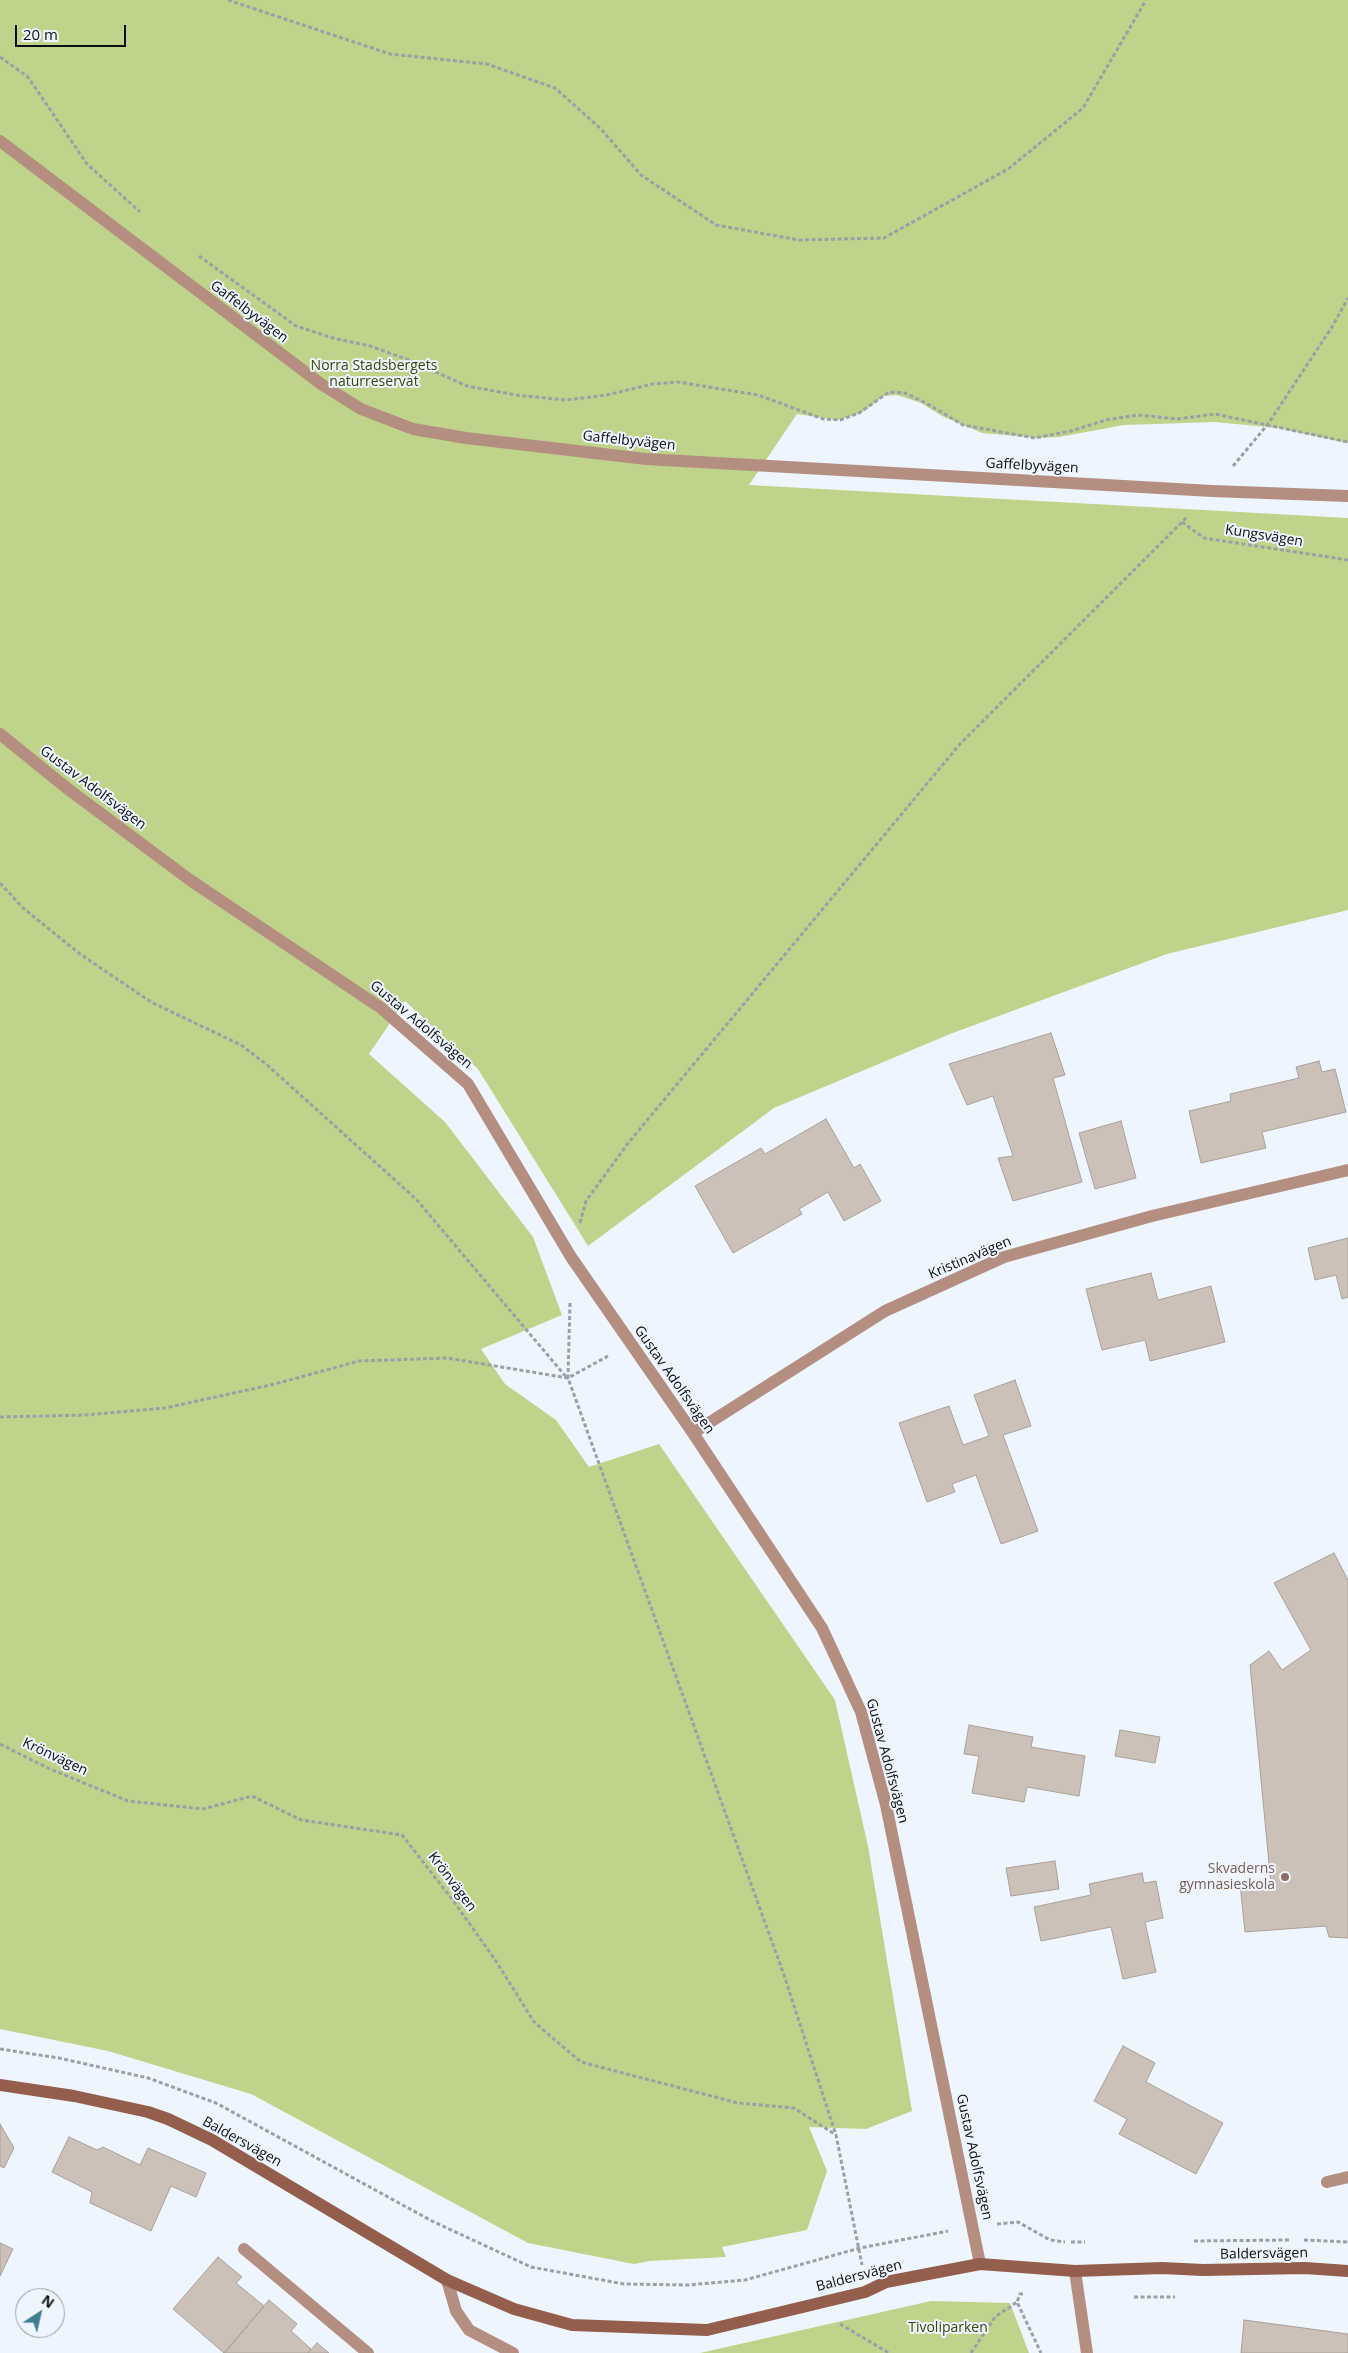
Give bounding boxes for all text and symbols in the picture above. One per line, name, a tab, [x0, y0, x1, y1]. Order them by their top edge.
scale bar	[18, 15, 129, 47]
text: 20 m	[23, 24, 58, 44]
street label: Gaffelbyvägen	[207, 277, 291, 347]
park label: Norra Stadsbergets naturreservat	[311, 358, 437, 391]
street label: Gaffelbyvägen	[582, 428, 676, 454]
street label: Gaffelbyvägen	[985, 455, 1079, 477]
street label: Kungsvägen	[1224, 522, 1304, 550]
street label: Gustav Adolfsvägen	[37, 743, 149, 833]
street label: Gustav Adolfsvägen	[366, 977, 476, 1073]
street label: Kristinavägen	[926, 1233, 1014, 1283]
street label: Gustav Adolfsvägen	[630, 1323, 718, 1437]
street label: Gustav Adolfsvägen	[862, 1697, 912, 1825]
street label: Krönvägen	[20, 1735, 90, 1779]
street label: Krönvägen	[424, 1849, 480, 1915]
place label: Skvaderns gymnasieskola	[1179, 1861, 1275, 1894]
marker: Skvaderns gymnasieskola	[1279, 1871, 1291, 1883]
street label: Gustav Adolfsvägen	[952, 2092, 996, 2222]
street label: Baldersvägen	[199, 2113, 285, 2171]
street label: Baldersvägen	[1220, 2245, 1308, 2263]
street label: Baldersvägen	[814, 2256, 904, 2296]
north arrow	[15, 2288, 65, 2338]
text: N	[38, 2290, 58, 2312]
park label: Tivoliparken	[908, 2320, 988, 2336]

